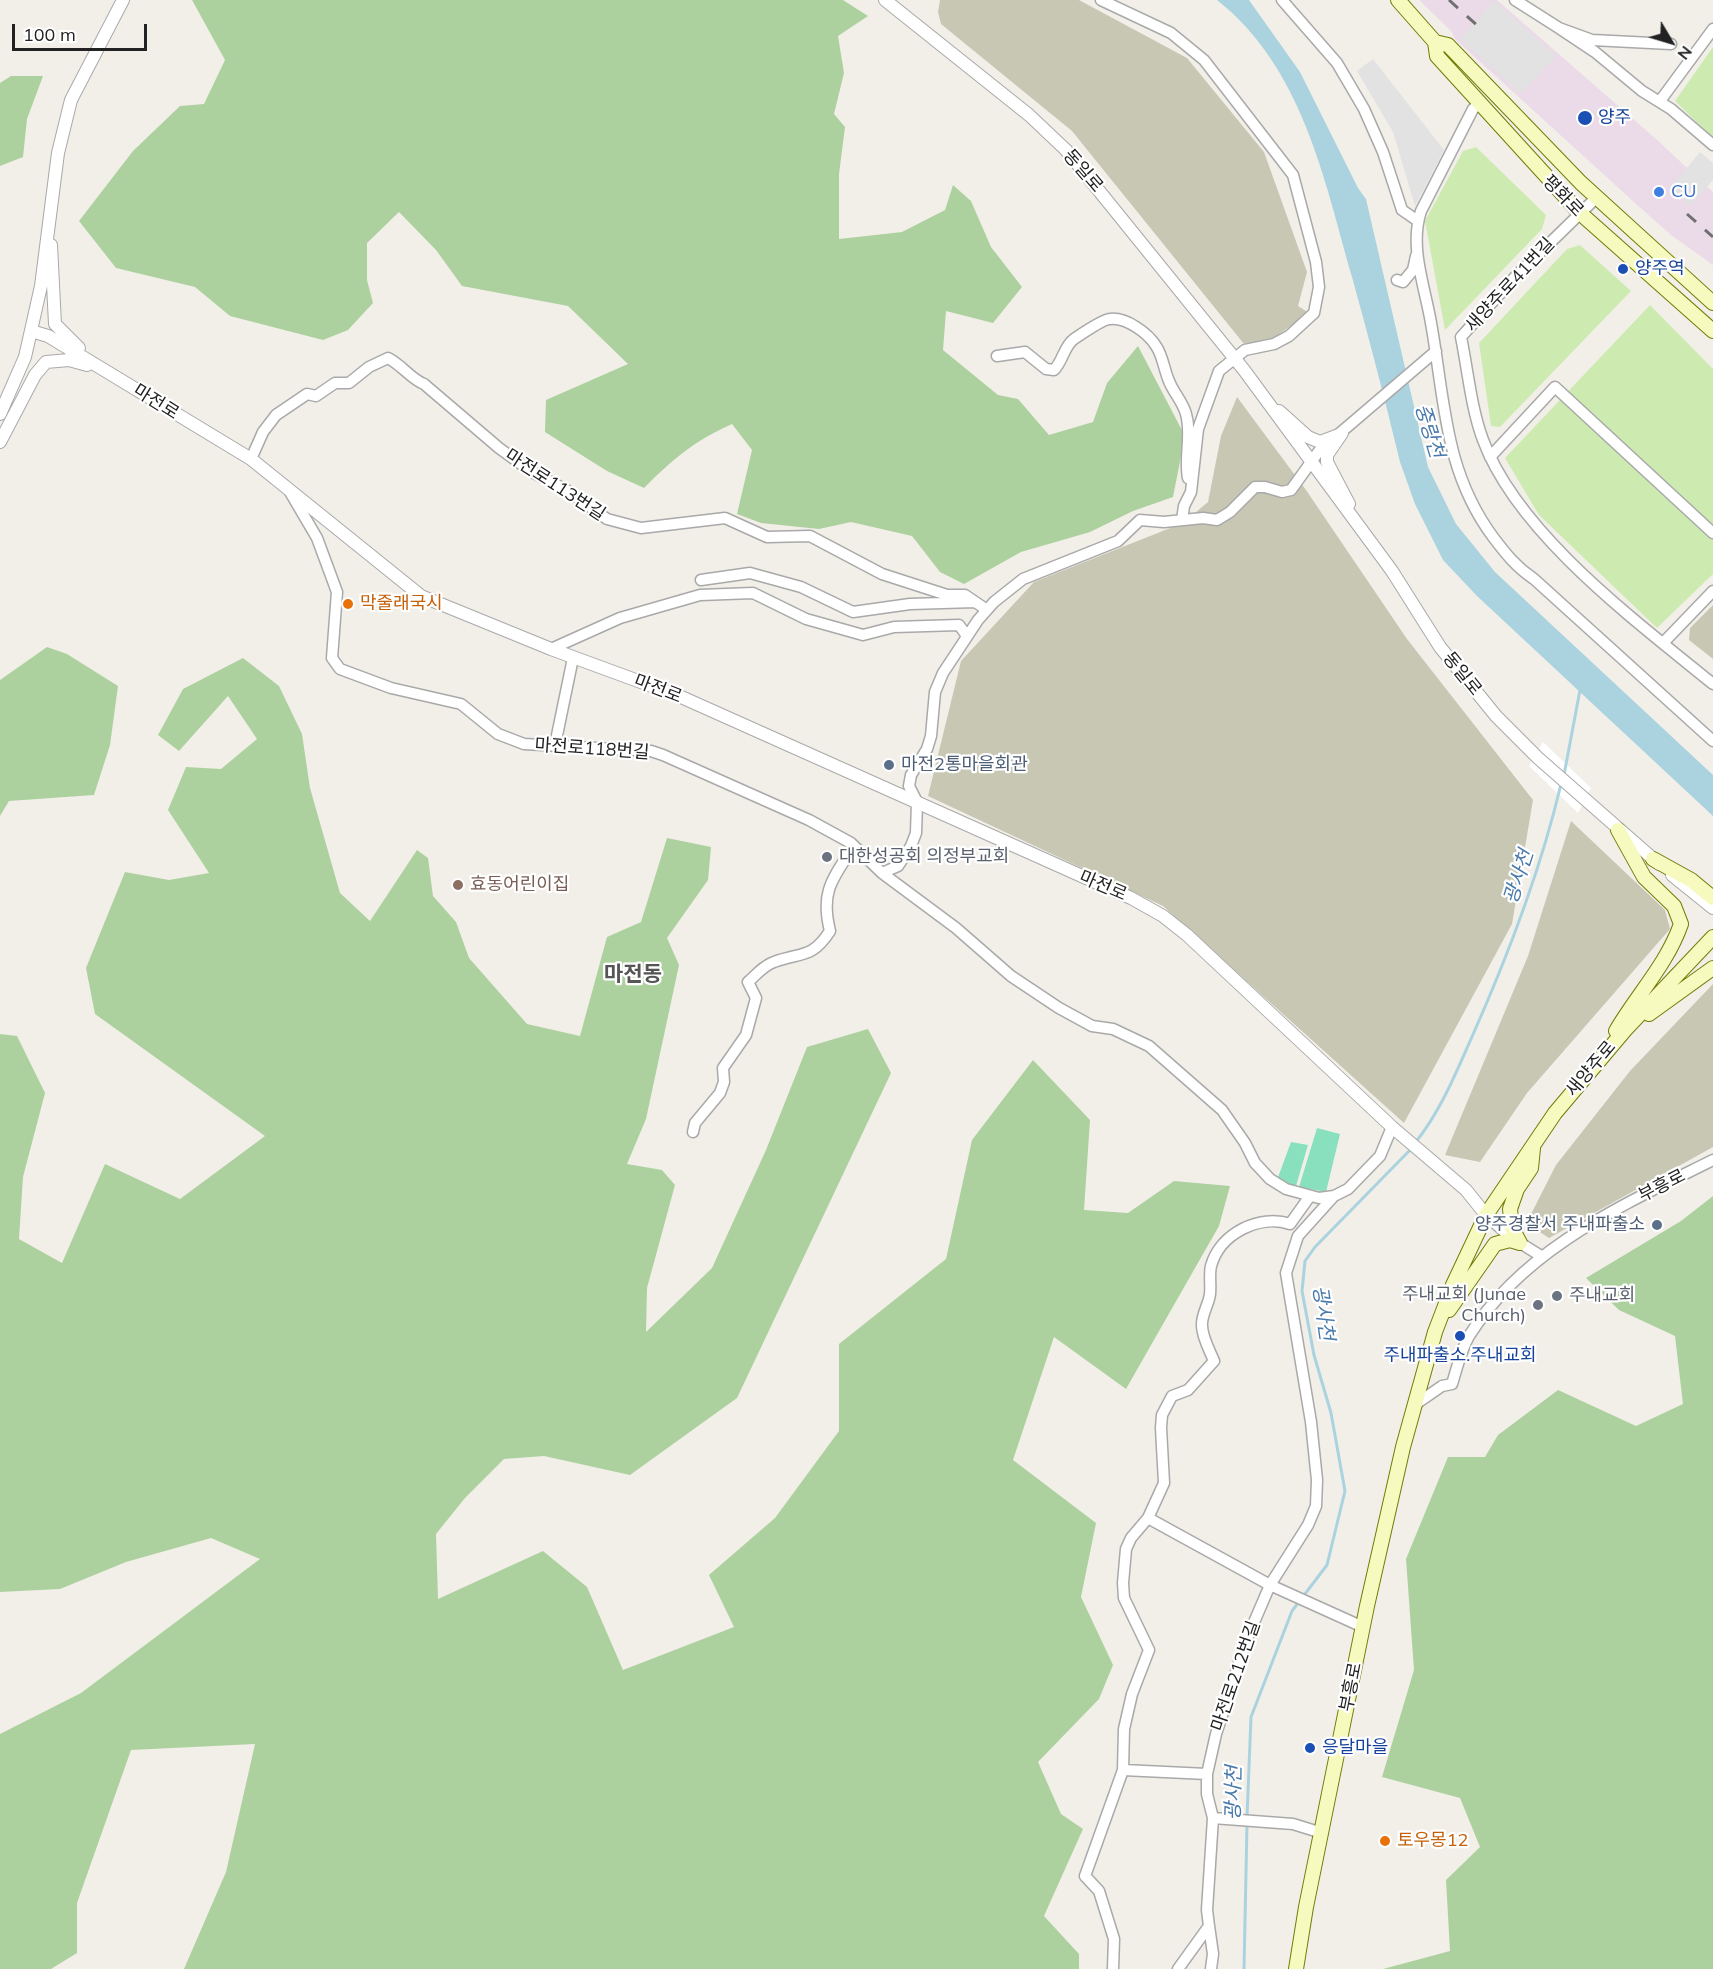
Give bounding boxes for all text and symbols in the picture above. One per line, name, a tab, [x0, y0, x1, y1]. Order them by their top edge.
scale bar	[15, 12, 150, 50]
north arrow	[1641, 12, 1701, 72]
text: 100 m	[23, 23, 76, 46]
text: N	[1674, 42, 1697, 64]
place label: 양주	[1598, 107, 1631, 129]
marker: 양주	[1576, 109, 1594, 127]
street label: 동일로	[1059, 145, 1107, 197]
street label: 평화로	[1538, 171, 1588, 221]
place label: CU	[1671, 181, 1696, 203]
marker: CU	[1652, 185, 1666, 199]
street label: 새양주로41번길	[1461, 233, 1559, 337]
place label: 양주역	[1635, 258, 1685, 280]
marker: 양주역	[1616, 262, 1630, 276]
street label: 마전로	[129, 380, 183, 424]
water label: 중랑천	[1409, 401, 1449, 461]
street label: 마전로113번길	[501, 445, 609, 525]
place label: 막줄래국시	[360, 593, 443, 615]
marker: 막줄래국시	[341, 597, 355, 611]
street label: 동일로	[1438, 648, 1486, 700]
street label: 마전로	[631, 670, 685, 708]
street label: 마전로118번길	[534, 734, 650, 764]
place label: 마전2통마을회관	[901, 754, 1028, 776]
marker: 마전2통마을회관	[882, 758, 896, 772]
place label: 대한성공회 의정부교회	[839, 846, 1009, 868]
water label: 광사천	[1499, 847, 1539, 907]
marker: 대한성공회 의정부교회	[820, 850, 834, 864]
street label: 마전로	[1076, 866, 1130, 906]
place label: 효동어린이집	[470, 874, 569, 896]
marker: 효동어린이집	[451, 878, 465, 892]
district label: 마전동	[604, 962, 662, 988]
street label: 새양주로	[1561, 1037, 1621, 1101]
street label: 부흥로	[1635, 1165, 1689, 1207]
place label: 양주경찰서 주내파출소	[1475, 1214, 1645, 1236]
marker: 양주경찰서 주내파출소	[1650, 1218, 1664, 1232]
water label: 광사천	[1307, 1284, 1339, 1342]
place label: 주내교회 (Junae Church)	[1402, 1284, 1526, 1326]
place label: 주내교회	[1569, 1285, 1635, 1307]
marker: 주내교회	[1550, 1289, 1564, 1303]
marker: 주내교회 (Junae Church)	[1531, 1298, 1545, 1312]
marker: 주내파출소.주내교회	[1453, 1329, 1467, 1343]
place label: 주내파출소.주내교회	[1383, 1345, 1537, 1367]
street label: 마전로212번길	[1207, 1618, 1265, 1734]
street label: 부흥로	[1336, 1661, 1366, 1713]
place label: 응달마을	[1322, 1737, 1388, 1759]
marker: 응달마을	[1303, 1741, 1317, 1755]
water label: 광사천	[1222, 1765, 1246, 1821]
place label: 토우몽12	[1397, 1830, 1468, 1852]
marker: 토우몽12	[1378, 1834, 1392, 1848]

